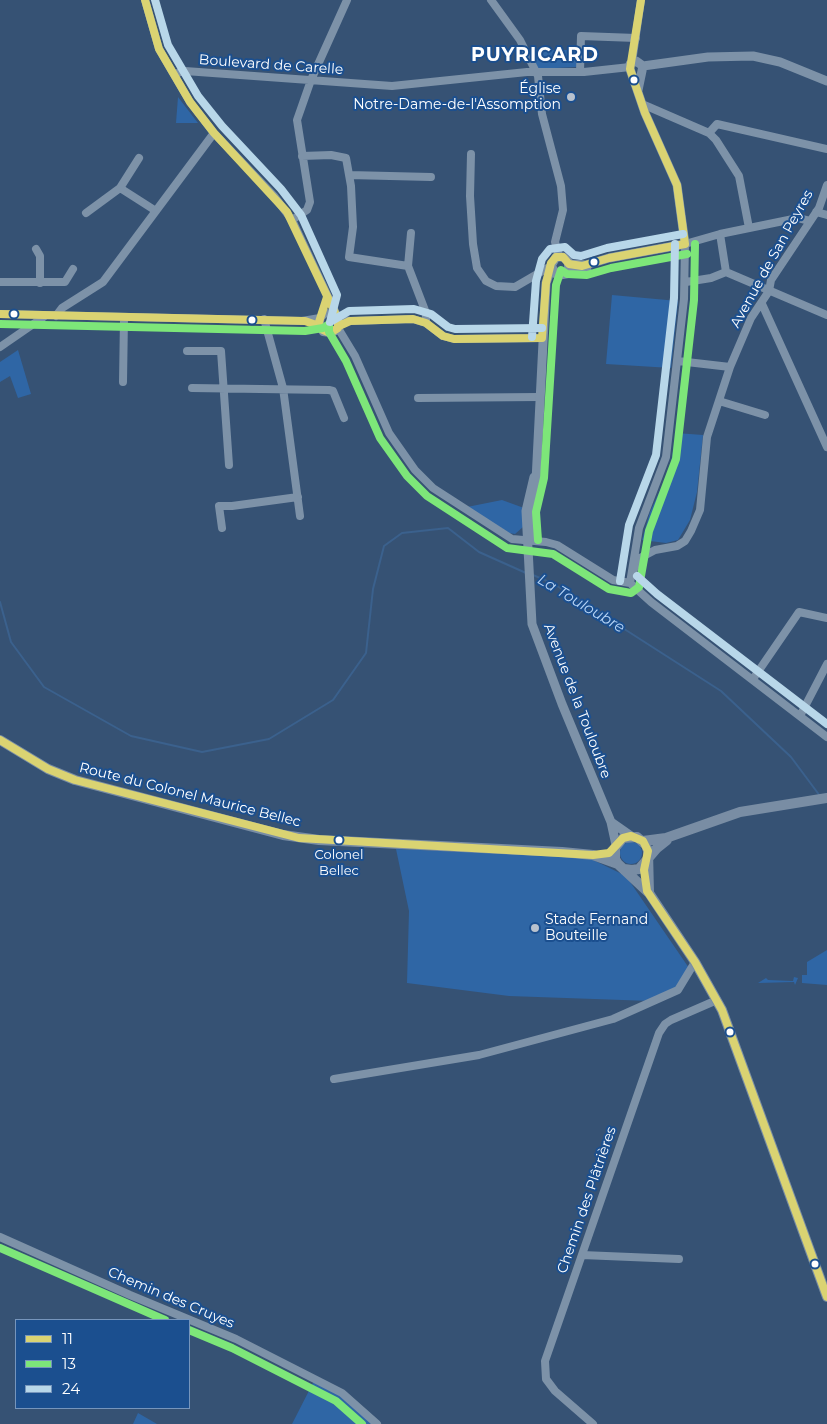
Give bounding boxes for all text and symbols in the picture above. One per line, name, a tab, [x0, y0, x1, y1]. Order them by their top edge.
district label: PUYRICARD	[470, 44, 600, 66]
street label: Boulevard de Carelle	[198, 52, 344, 78]
unlabelled marker	[629, 75, 639, 85]
place label: Église Notre-Dame-de-l'Assomption	[353, 81, 561, 114]
marker: Église Notre-Dame-de-l'Assomption	[565, 91, 577, 103]
street label: Avenue de San Peyres	[727, 187, 817, 331]
unlabelled marker	[589, 257, 599, 267]
unlabelled marker	[9, 309, 19, 319]
unlabelled marker	[247, 315, 257, 325]
water label: La Touloubre	[534, 571, 628, 637]
street label: Avenue de la Touloubre	[540, 621, 614, 781]
street label: Route du Colonel Maurice Bellec	[77, 759, 303, 831]
marker: Colonel Bellec	[334, 835, 344, 845]
place label: Colonel Bellec	[315, 847, 363, 878]
place label: Stade Fernand Bouteille	[545, 912, 648, 944]
marker: Stade Fernand Bouteille	[529, 922, 541, 934]
unlabelled marker	[725, 1027, 735, 1037]
street label: Chemin des Plâtrières	[554, 1124, 620, 1276]
unlabelled marker	[810, 1259, 820, 1269]
street label: Chemin des Cruyes	[105, 1264, 237, 1332]
legend	[15, 1319, 190, 1409]
text: 11	[62, 1329, 73, 1348]
text: 13	[62, 1354, 76, 1373]
text: 24	[62, 1379, 80, 1398]

